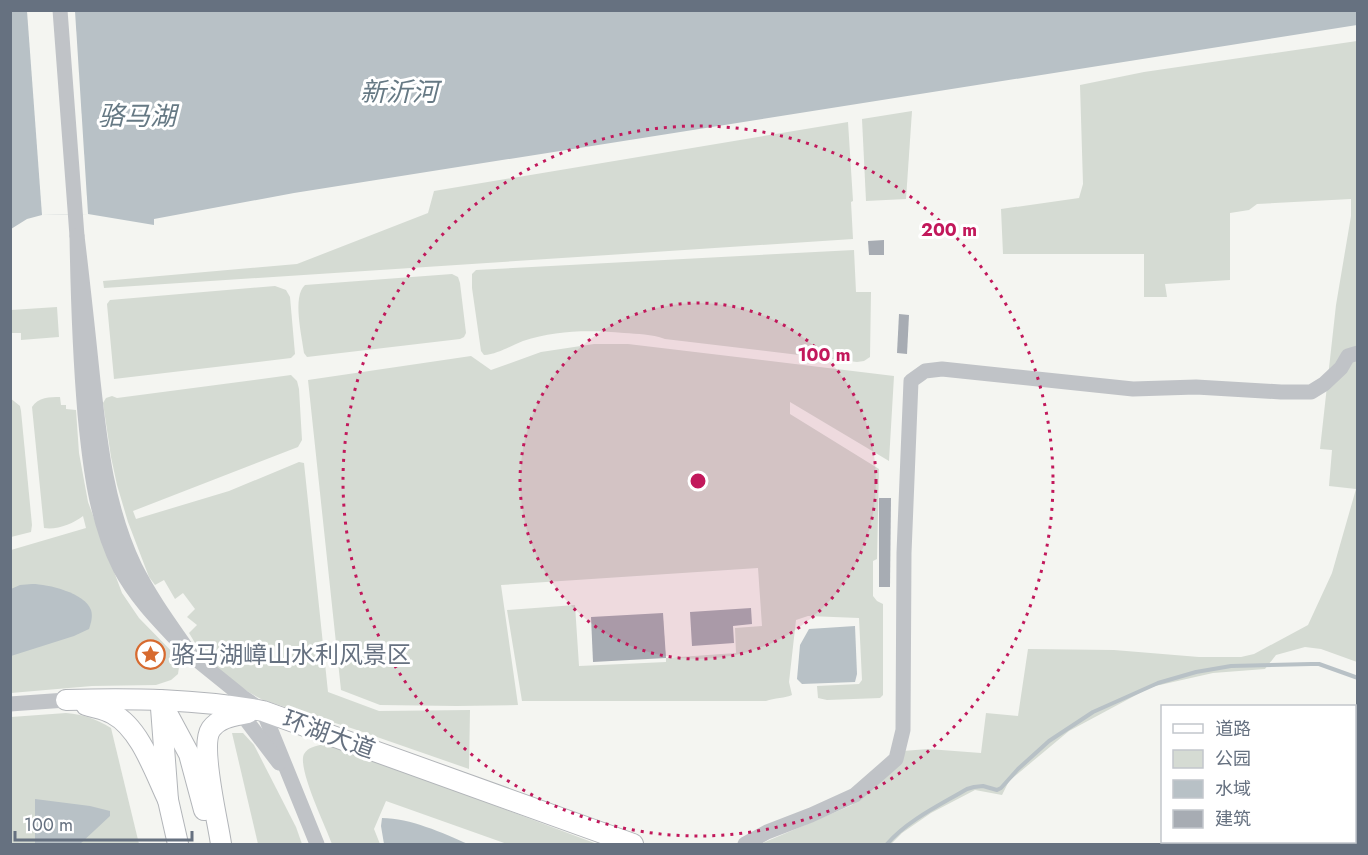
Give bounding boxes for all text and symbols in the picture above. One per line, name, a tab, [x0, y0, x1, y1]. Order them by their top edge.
water label: 新沂河	[360, 73, 443, 111]
water label: 骆马湖	[98, 97, 180, 135]
text: 200 m	[921, 217, 977, 243]
text: 100 m	[797, 342, 851, 368]
centre of rings	[688, 471, 708, 491]
place label: 骆马湖嶂山水利风景区	[171, 637, 411, 672]
place icon: 骆马湖嶂山水利风景区	[134, 638, 166, 670]
street label: 环湖大道	[278, 701, 380, 767]
legend	[1161, 705, 1356, 843]
text: 道路	[1215, 716, 1251, 742]
text: 公园	[1215, 746, 1251, 772]
text: 水域	[1215, 776, 1251, 802]
scale bar	[15, 804, 192, 842]
text: 建筑	[1215, 806, 1251, 832]
text: 100 m	[24, 812, 73, 838]

